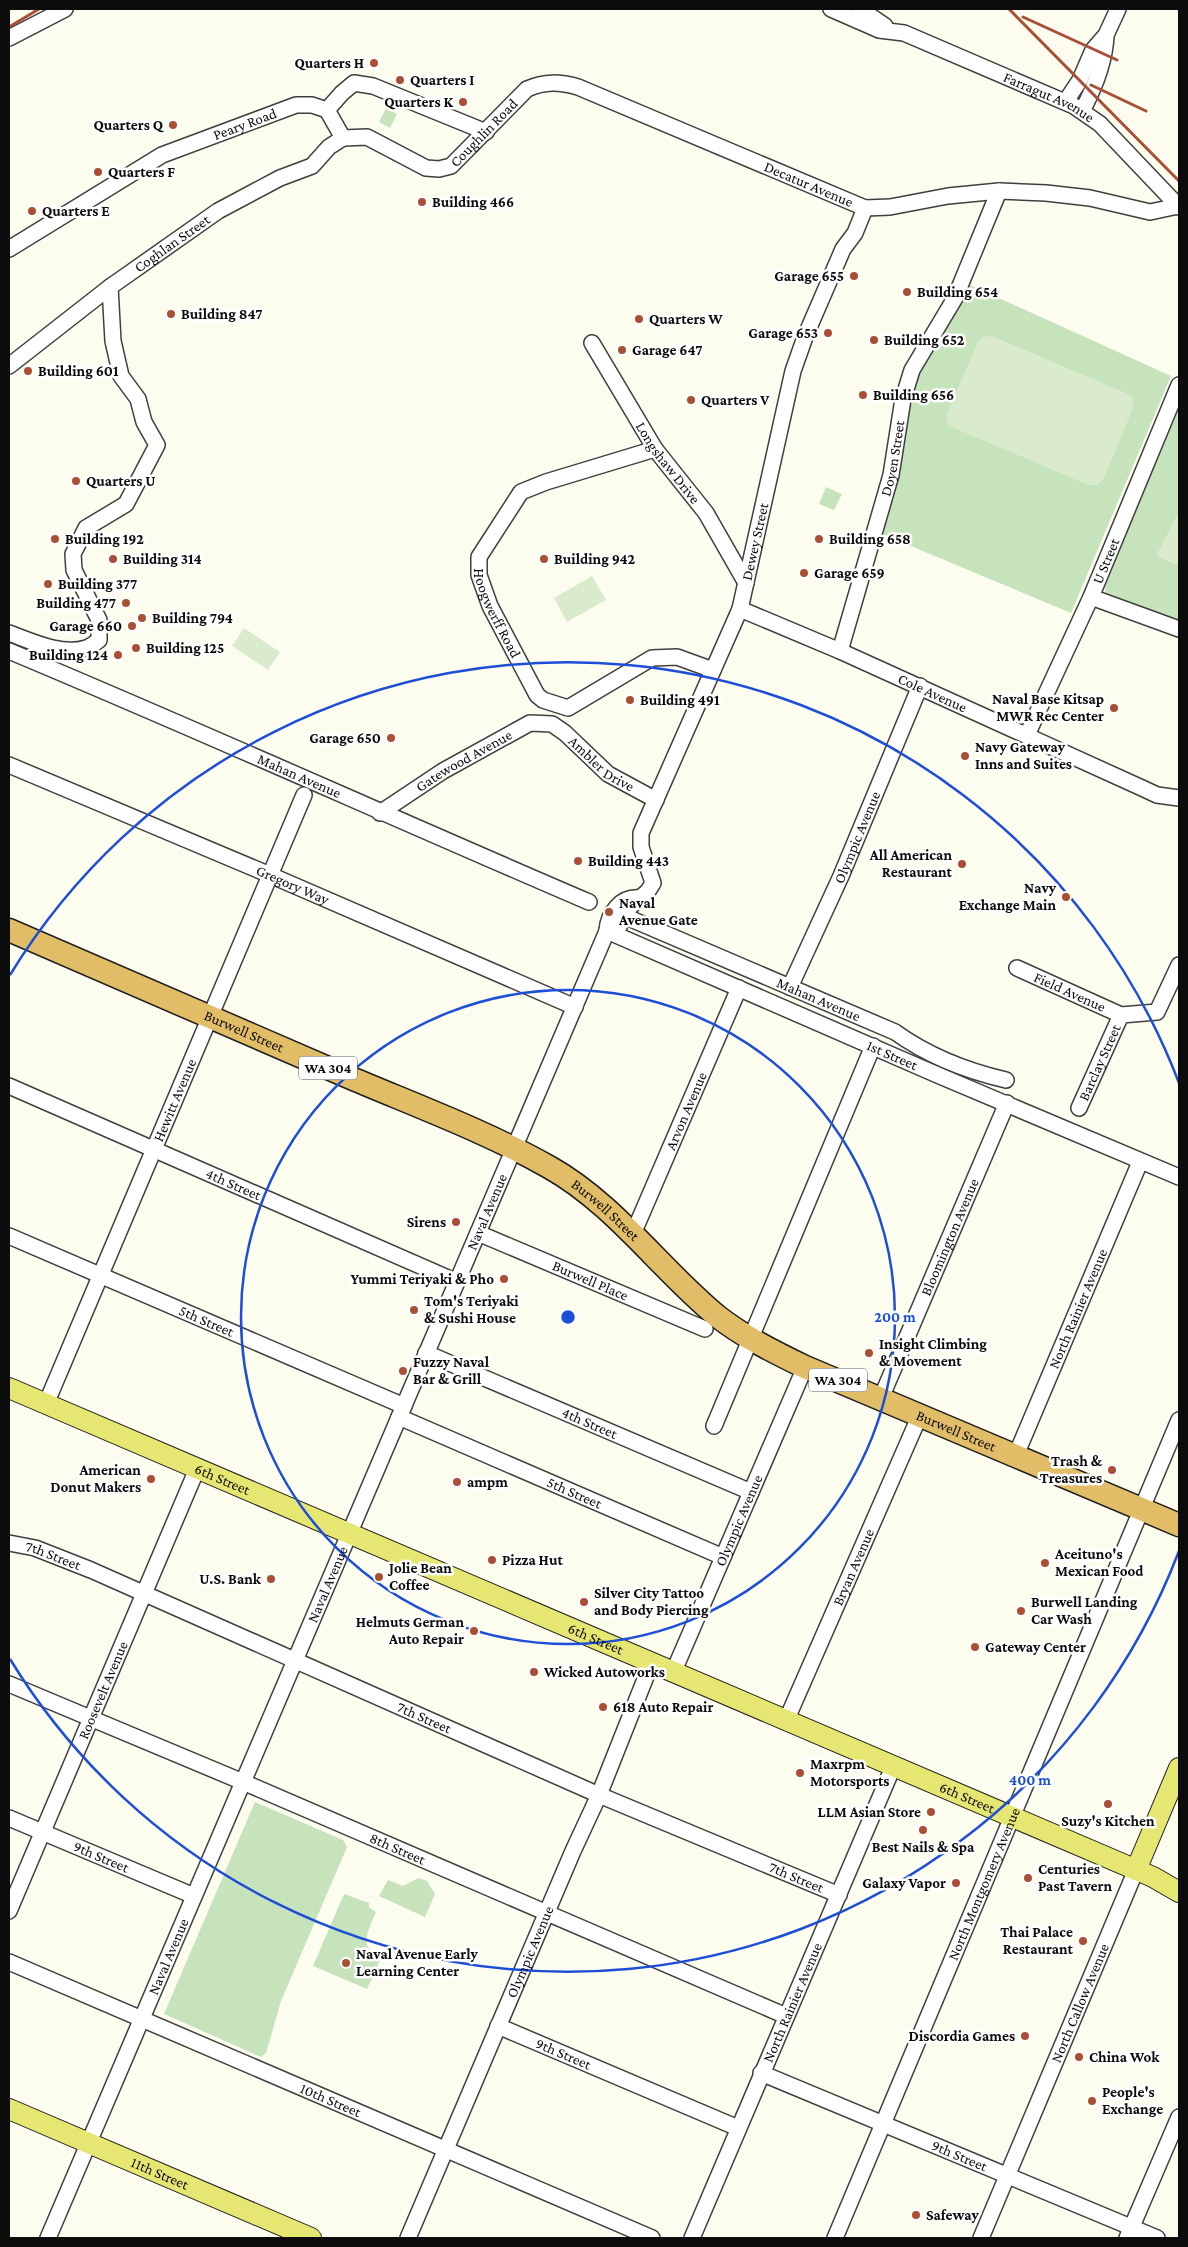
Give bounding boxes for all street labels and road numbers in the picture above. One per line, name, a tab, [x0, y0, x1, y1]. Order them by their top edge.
street label: Farragut Avenue	[1001, 69, 1098, 126]
street label: Coughlin Road	[447, 96, 521, 170]
street label: Peary Road	[211, 105, 279, 143]
street label: Decatur Avenue	[762, 158, 856, 210]
street label: Coghlan Street	[131, 211, 214, 275]
street label: Doyen Street	[877, 418, 908, 498]
street label: Longshaw Drive	[633, 419, 704, 507]
street label: Dewey Street	[739, 500, 772, 582]
street label: U Street	[1089, 535, 1123, 586]
street label: Hoogwerff Road	[471, 568, 524, 661]
street label: Cole Avenue	[896, 670, 970, 716]
street label: Gatewood Avenue	[413, 726, 515, 795]
street label: Ambler Drive	[565, 733, 637, 795]
street label: Mahan Avenue	[255, 751, 344, 801]
street label: Olympic Avenue	[831, 789, 883, 886]
street label: Gregory Way	[254, 862, 332, 909]
street label: Field Avenue	[1032, 969, 1108, 1015]
street label: Mahan Avenue	[774, 974, 863, 1024]
street label: Burwell Street	[202, 1007, 287, 1056]
street label: Barclay Street	[1075, 1021, 1124, 1103]
street label: 1st Street	[864, 1037, 921, 1074]
street label: Hewitt Avenue	[150, 1056, 199, 1144]
road number: WA 304	[299, 1056, 357, 1080]
street label: Arvon Avenue	[662, 1069, 710, 1152]
street label: 4th Street	[203, 1165, 264, 1204]
street label: Naval Avenue	[463, 1171, 510, 1252]
street label: Burwell Street	[569, 1176, 643, 1245]
street label: Bloomington Avenue	[918, 1176, 982, 1298]
street label: North Rainier Avenue	[1046, 1246, 1111, 1371]
street label: Burwell Place	[550, 1257, 631, 1304]
street label: 5th Street	[177, 1302, 237, 1340]
road number: WA 304	[809, 1368, 867, 1392]
street label: 4th Street	[560, 1404, 621, 1442]
street label: Burwell Street	[914, 1407, 999, 1455]
street label: 6th Street	[192, 1460, 253, 1498]
street label: Olympic Avenue	[712, 1472, 766, 1569]
street label: 5th Street	[545, 1474, 605, 1512]
street label: Bryan Avenue	[830, 1526, 877, 1608]
street label: 7th Street	[24, 1538, 84, 1574]
street label: Naval Avenue	[304, 1543, 351, 1625]
street label: 6th Street	[566, 1620, 627, 1658]
street label: Roosevelt Avenue	[75, 1638, 131, 1742]
street label: 7th Street	[394, 1699, 455, 1737]
street label: 6th Street	[937, 1779, 998, 1817]
street label: North Montgomery Avenue	[945, 1805, 1023, 1963]
street label: 8th Street	[367, 1830, 429, 1868]
street label: 9th Street	[71, 1838, 132, 1876]
street label: 7th Street	[767, 1859, 827, 1896]
street label: Olympic Avenue	[503, 1903, 557, 2000]
street label: Naval Avenue	[145, 1916, 192, 1997]
street label: North Rainier Avenue	[760, 1940, 825, 2065]
street label: North Callow Avenue	[1048, 1941, 1112, 2065]
street label: 9th Street	[533, 2035, 594, 2073]
street label: 10th Street	[298, 2080, 364, 2121]
street label: 9th Street	[929, 2137, 991, 2175]
street label: 11th Street	[129, 2154, 192, 2193]

